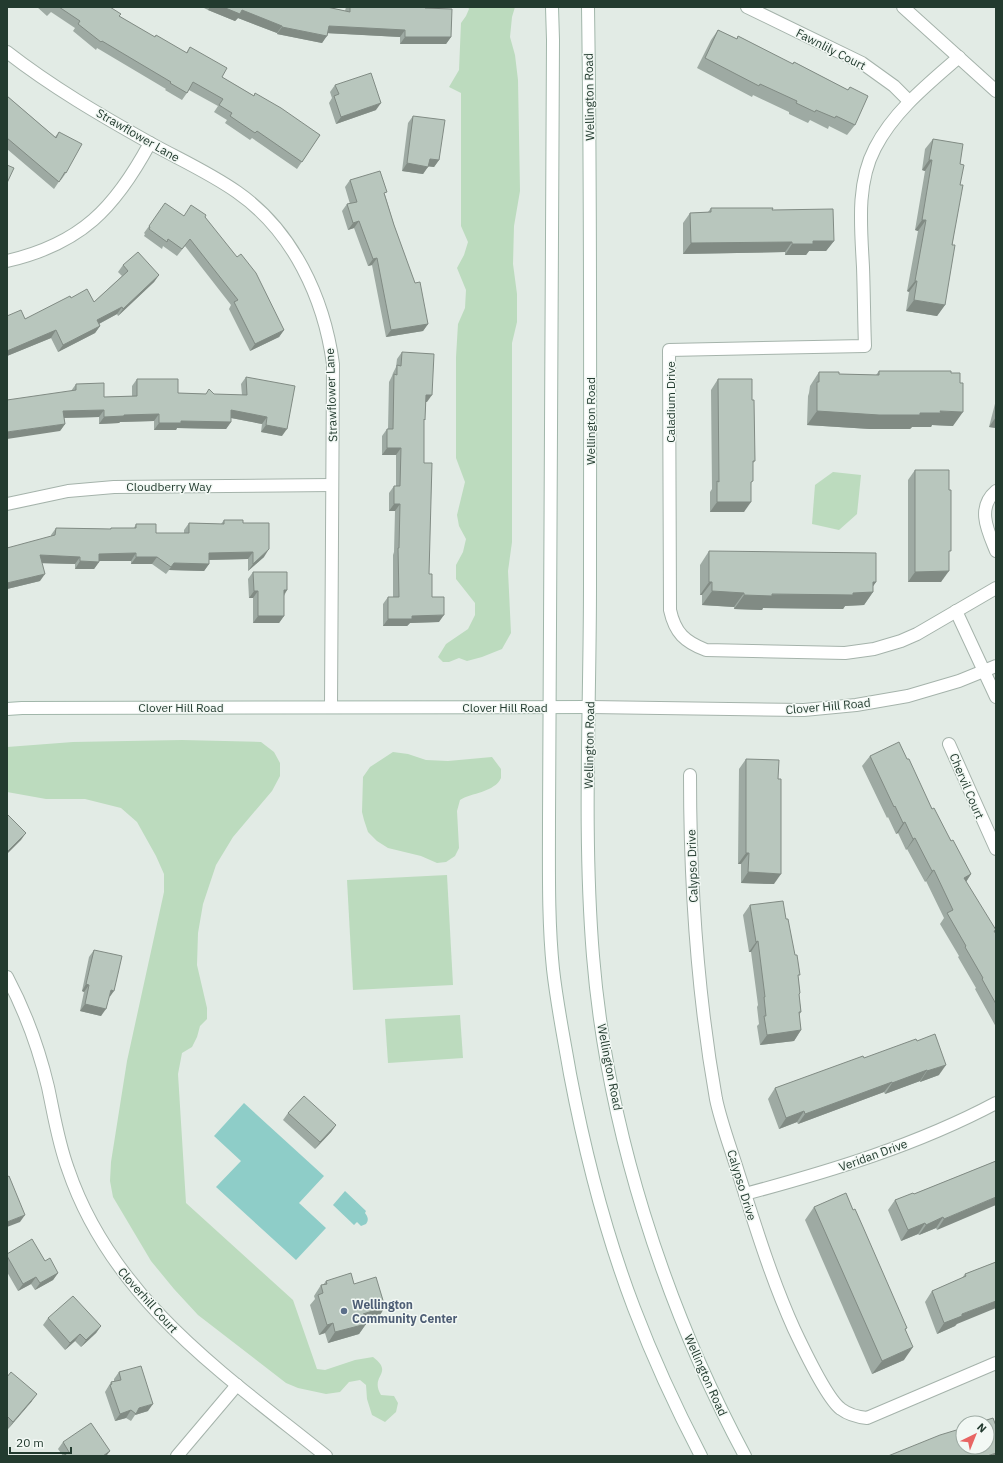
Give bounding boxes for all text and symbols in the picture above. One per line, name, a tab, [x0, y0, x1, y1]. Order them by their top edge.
street label: Fawnlily Court	[794, 25, 868, 73]
street label: Wellington Road	[581, 53, 597, 141]
street label: Strawflower Lane	[94, 105, 183, 165]
street label: Strawflower Lane	[322, 347, 340, 442]
street label: Caladium Drive	[663, 361, 678, 443]
street label: Wellington Road	[583, 377, 598, 465]
street label: Cloudberry Way	[126, 479, 212, 494]
street label: Clover Hill Road	[785, 695, 871, 717]
street label: Clover Hill Road	[138, 700, 224, 715]
street label: Clover Hill Road	[462, 700, 548, 715]
street label: Wellington Road	[581, 701, 597, 789]
street label: Chervil Court	[946, 751, 988, 821]
street label: Calypso Drive	[683, 829, 701, 903]
street label: Wellington Road	[594, 1022, 626, 1112]
street label: Veridan Drive	[837, 1136, 910, 1174]
street label: Calypso Drive	[724, 1148, 760, 1223]
street label: Cloverhill Court	[115, 1264, 181, 1336]
place label: Wellington Community Center	[352, 1297, 458, 1326]
marker: Wellington Community Center	[339, 1306, 349, 1316]
street label: Wellington Road	[681, 1332, 731, 1418]
north arrow	[955, 1415, 995, 1455]
text: N	[974, 1420, 990, 1436]
scale bar	[10, 1429, 71, 1455]
text: 20 m	[16, 1435, 44, 1450]

